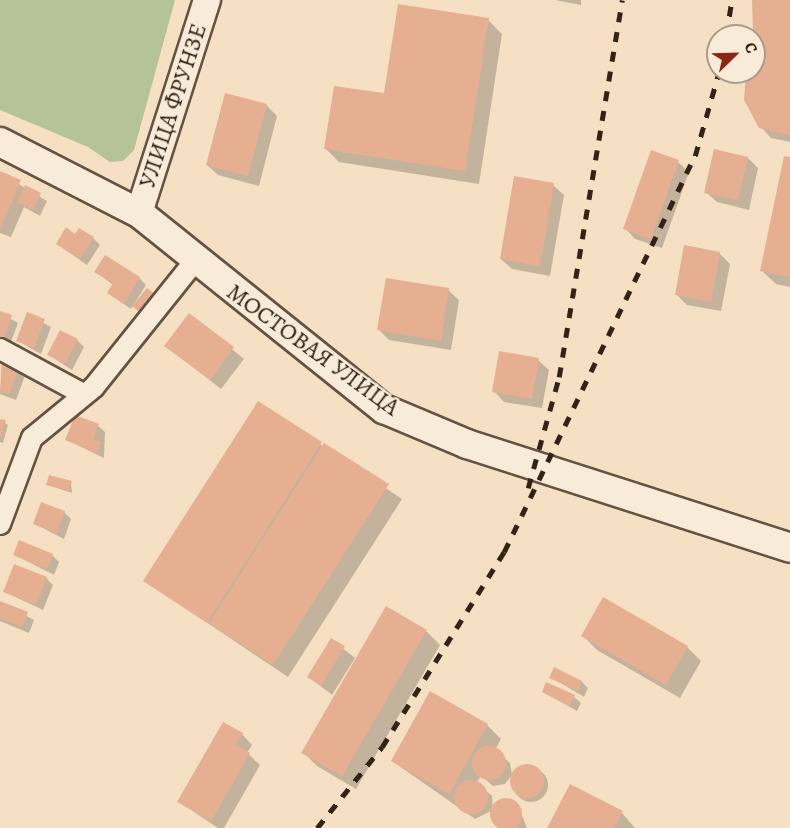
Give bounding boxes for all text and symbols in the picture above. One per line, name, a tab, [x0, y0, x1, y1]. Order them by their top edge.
street label: УЛИЦА ФРУНЗЕ	[133, 20, 213, 192]
north arrow	[706, 24, 766, 84]
text: С	[739, 39, 763, 57]
street label: МОСТОВАЯ УЛИЦА	[221, 278, 405, 422]

